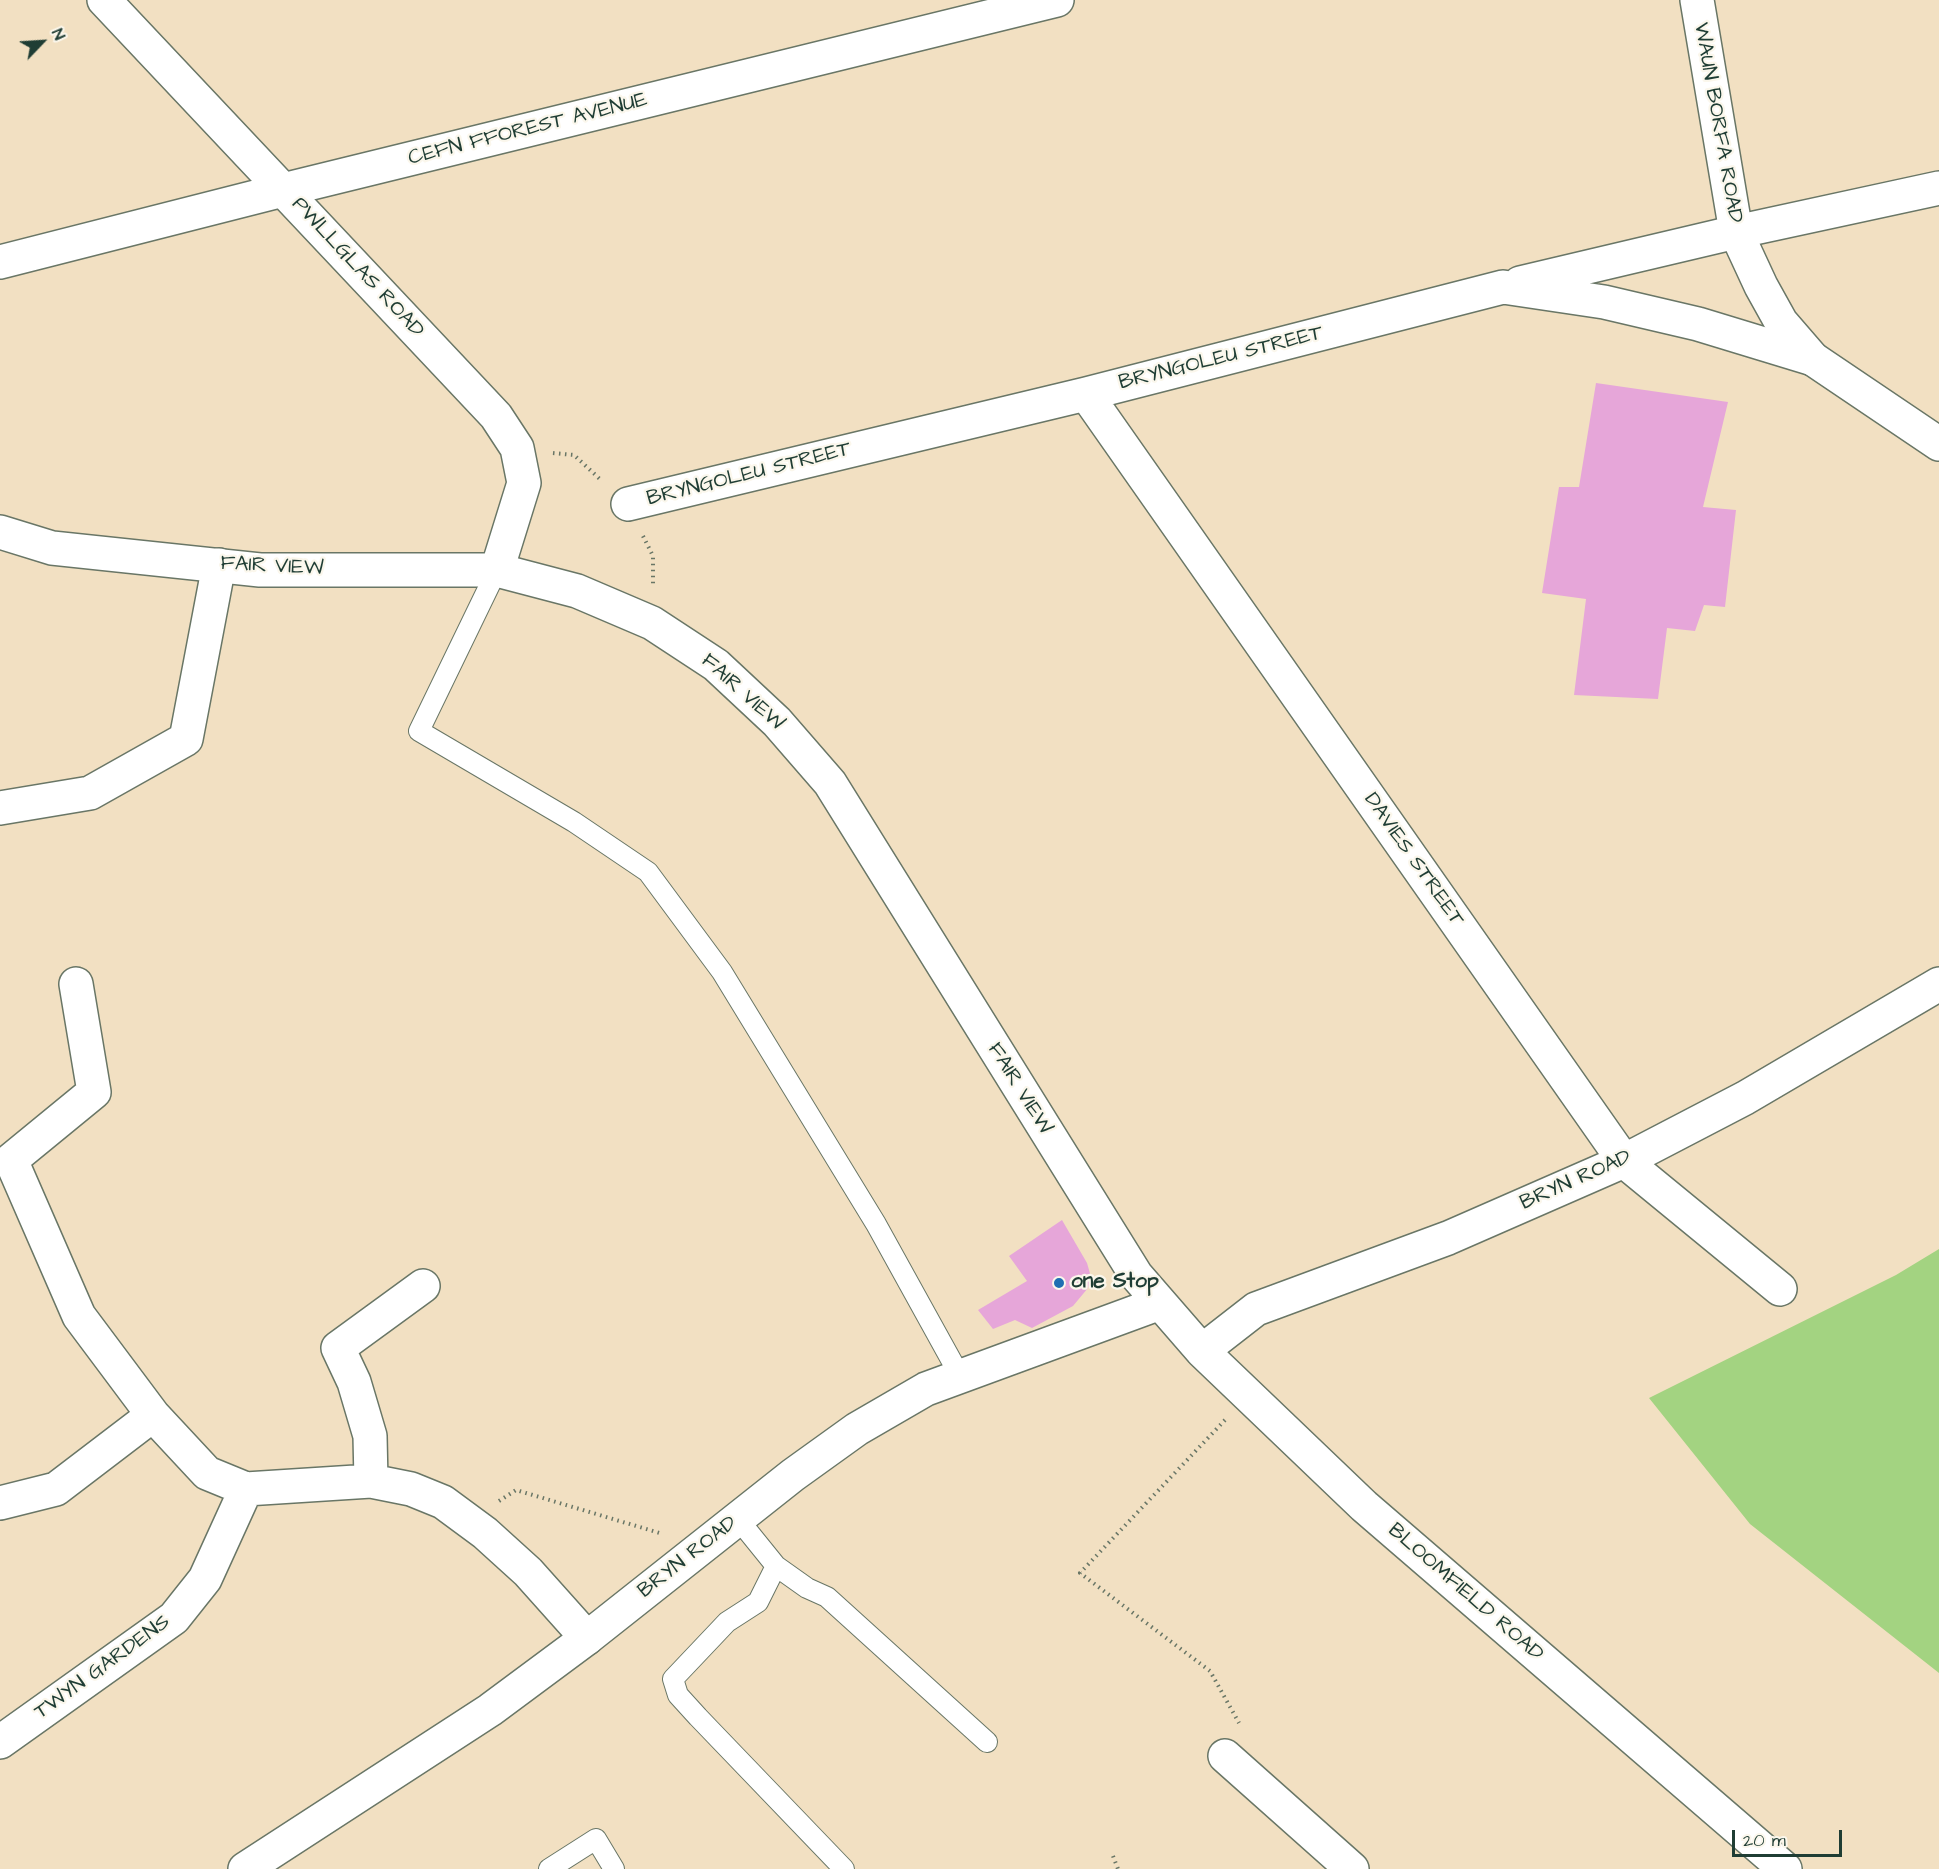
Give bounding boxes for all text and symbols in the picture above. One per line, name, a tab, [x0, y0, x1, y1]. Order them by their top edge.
north arrow	[12, 12, 72, 72]
street label: WAUN BORFA ROAD	[1687, 21, 1747, 225]
text: N	[46, 25, 70, 44]
street label: CEFN FFOREST AVENUE	[406, 88, 650, 172]
street label: PWLLGLAS ROAD	[285, 193, 429, 343]
street label: BRYNGOLEU STREET	[1116, 321, 1326, 397]
street label: BRYNGOLEU STREET	[644, 437, 854, 513]
street label: FAIR VIEW	[220, 552, 324, 582]
street label: FAIR VIEW	[695, 649, 789, 737]
street label: DAVIES STREET	[1358, 788, 1468, 932]
street label: FAIR VIEW	[981, 1039, 1057, 1139]
street label: BRYN ROAD	[1517, 1145, 1635, 1217]
place label: one Stop	[1071, 1270, 1159, 1296]
marker: one Stop	[1052, 1276, 1066, 1290]
street label: BRYN ROAD	[633, 1512, 743, 1604]
street label: BLOOMFIELD ROAD	[1382, 1519, 1548, 1667]
street label: TWYN GARDENS	[30, 1610, 176, 1726]
scale bar	[1735, 1818, 1844, 1856]
text: 20 m	[1743, 1828, 1786, 1853]

